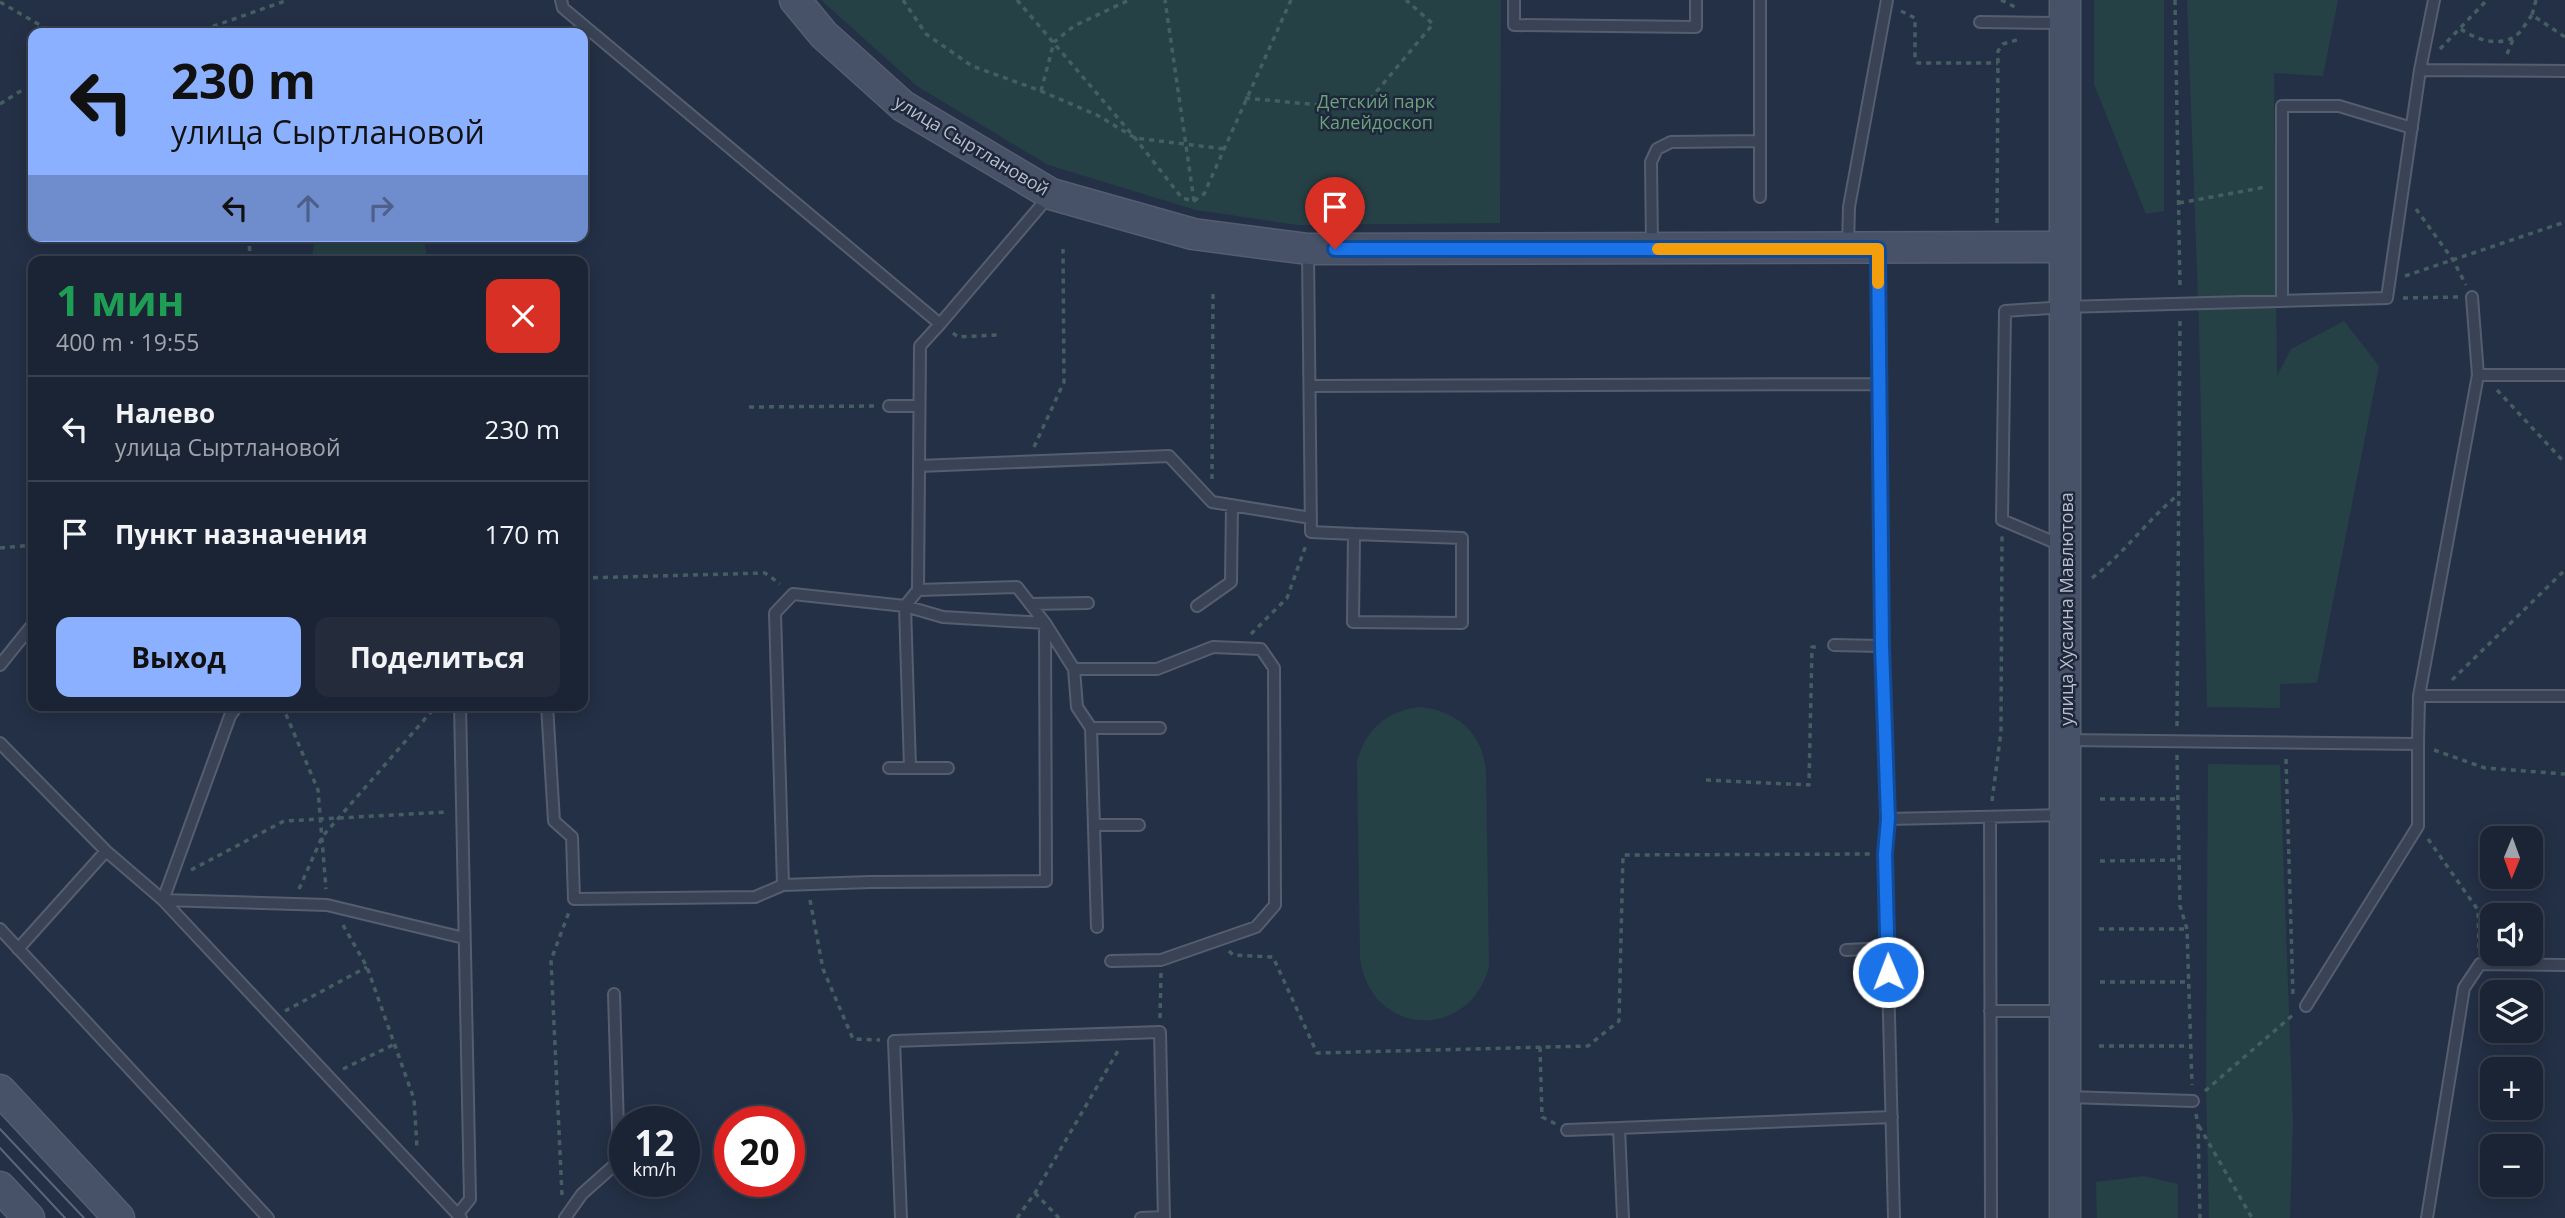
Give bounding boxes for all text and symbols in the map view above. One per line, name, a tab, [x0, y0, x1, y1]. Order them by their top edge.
text: 230 m	[171, 47, 316, 113]
icon: left	[56, 56, 147, 147]
street label: улица Сыртлановой	[890, 89, 1054, 201]
park label: Детский парк Калейдоскоп	[1317, 89, 1436, 134]
text: улица Сыртлановой	[171, 110, 485, 153]
pin	[1305, 177, 1365, 249]
icon: arrive	[1316, 188, 1354, 226]
icon: left	[216, 189, 254, 227]
icon: ahead	[289, 189, 327, 227]
icon: right	[362, 189, 400, 227]
text: 1 мин	[56, 271, 184, 328]
button: close	[486, 279, 560, 353]
text: 400 m · 19:55	[56, 326, 199, 358]
text: Налево	[115, 395, 215, 431]
icon: left	[56, 410, 94, 448]
text: 230 m	[485, 411, 560, 447]
text: улица Сыртлановой	[115, 431, 341, 463]
street label: улица Хусаина Мавлютова	[2054, 492, 2078, 726]
icon: arrive	[56, 515, 94, 553]
text: Пункт назначения	[115, 516, 368, 552]
text: 170 m	[485, 516, 560, 552]
button: Выход	[56, 617, 301, 697]
button: Поделиться	[315, 617, 560, 697]
north arrow	[2480, 826, 2543, 889]
map controls	[2480, 826, 2543, 1197]
button: sound	[2480, 903, 2543, 966]
position arrow	[1851, 935, 1925, 1009]
button: layers	[2480, 980, 2543, 1043]
button: +	[2480, 1057, 2543, 1120]
speed limit sign: 20	[714, 1106, 805, 1197]
text: 12	[634, 1119, 675, 1166]
button: −	[2480, 1134, 2543, 1197]
text: km/h	[633, 1157, 676, 1181]

